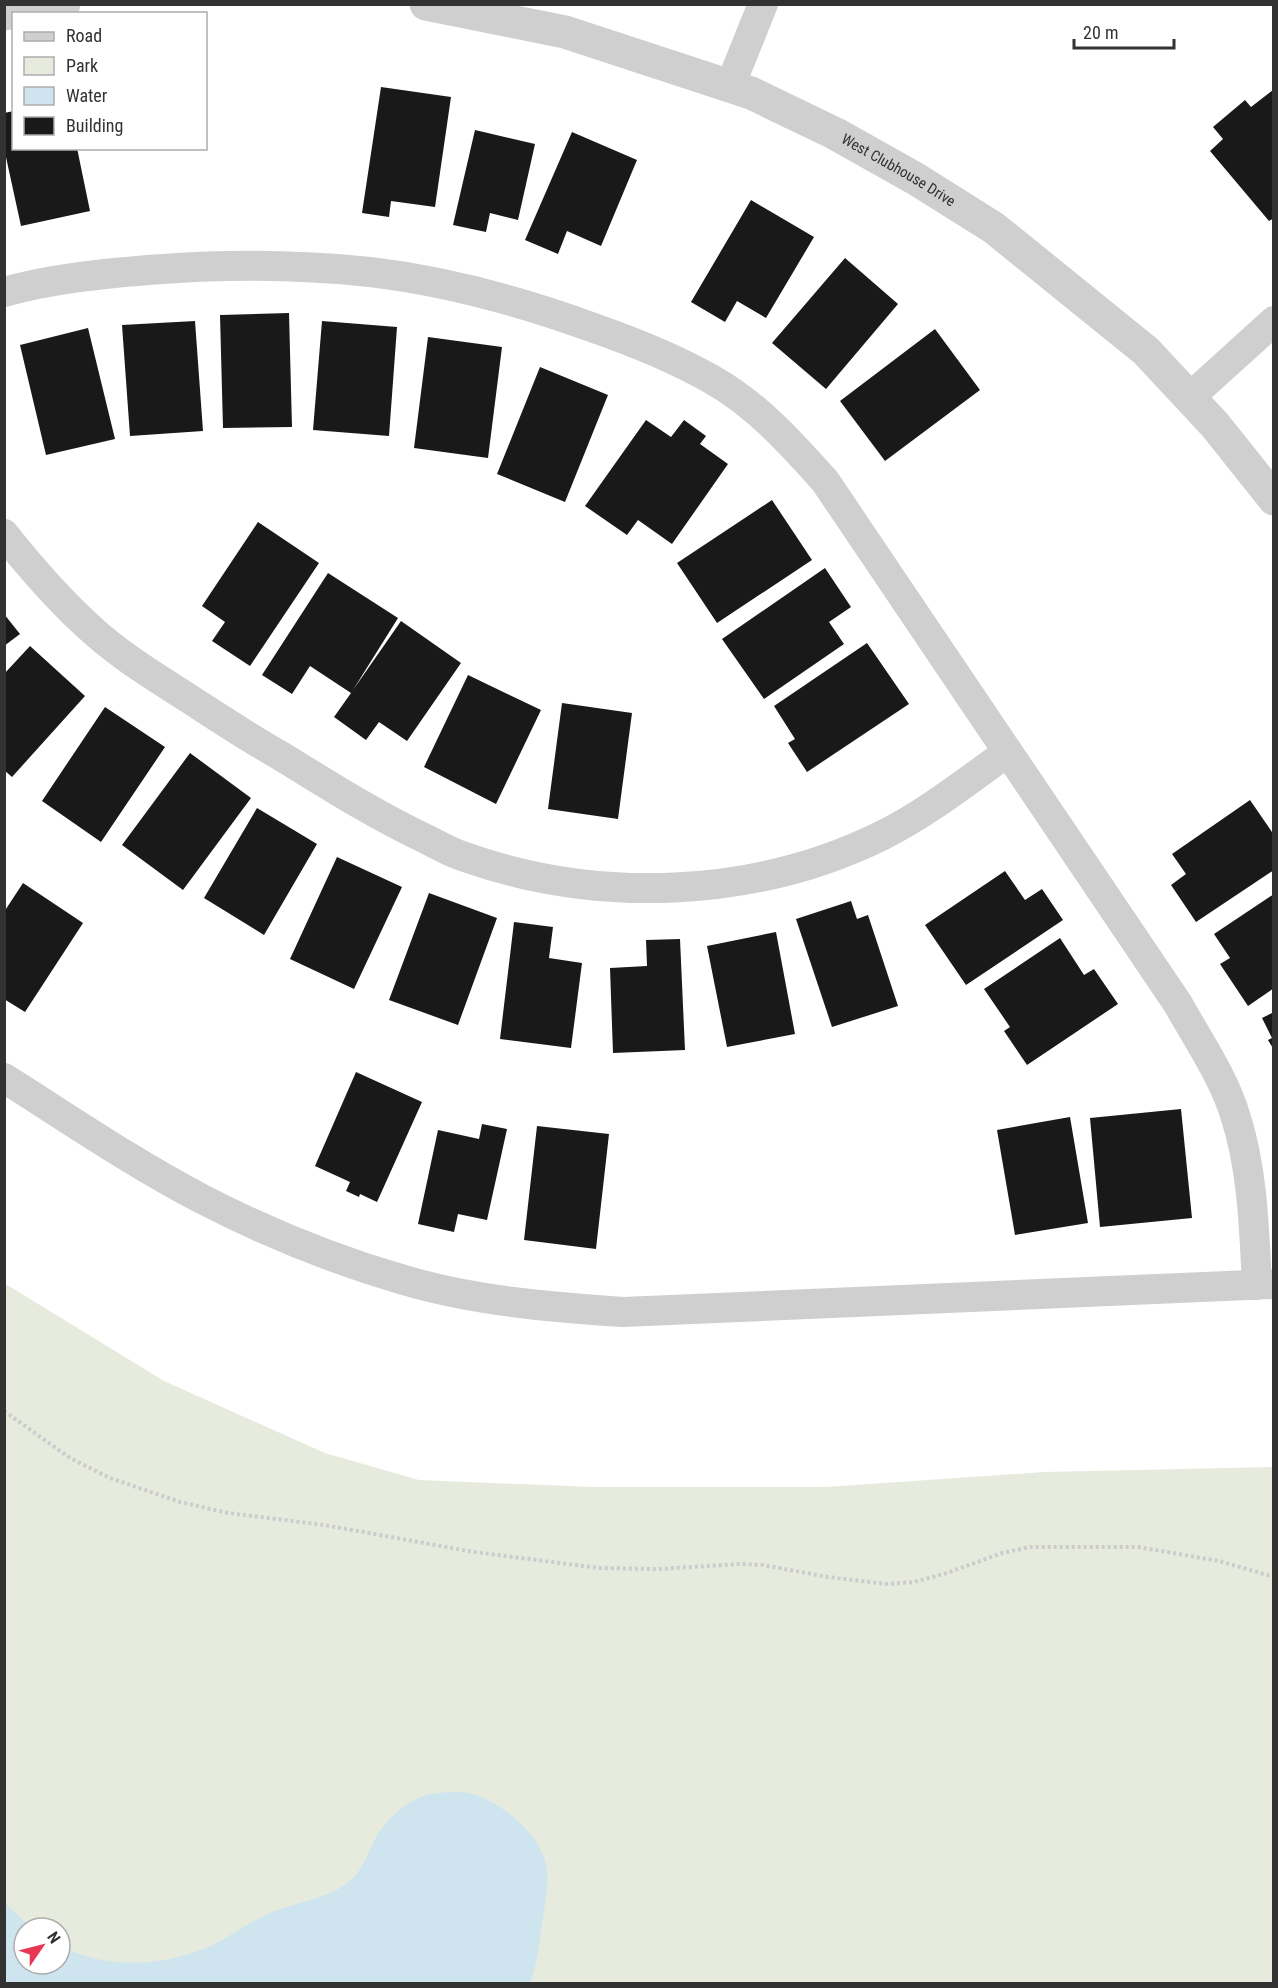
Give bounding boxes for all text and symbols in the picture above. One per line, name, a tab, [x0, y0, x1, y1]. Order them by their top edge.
legend	[12, 12, 207, 150]
scale bar	[1074, 12, 1174, 50]
text: 20 m	[1083, 22, 1118, 43]
text: Road	[66, 25, 102, 46]
text: Park	[66, 55, 98, 76]
text: Water	[66, 85, 108, 106]
text: Building	[66, 115, 123, 136]
street label: West Clubhouse Drive	[838, 130, 959, 210]
north arrow	[12, 1916, 72, 1976]
text: N	[43, 1928, 64, 1947]

